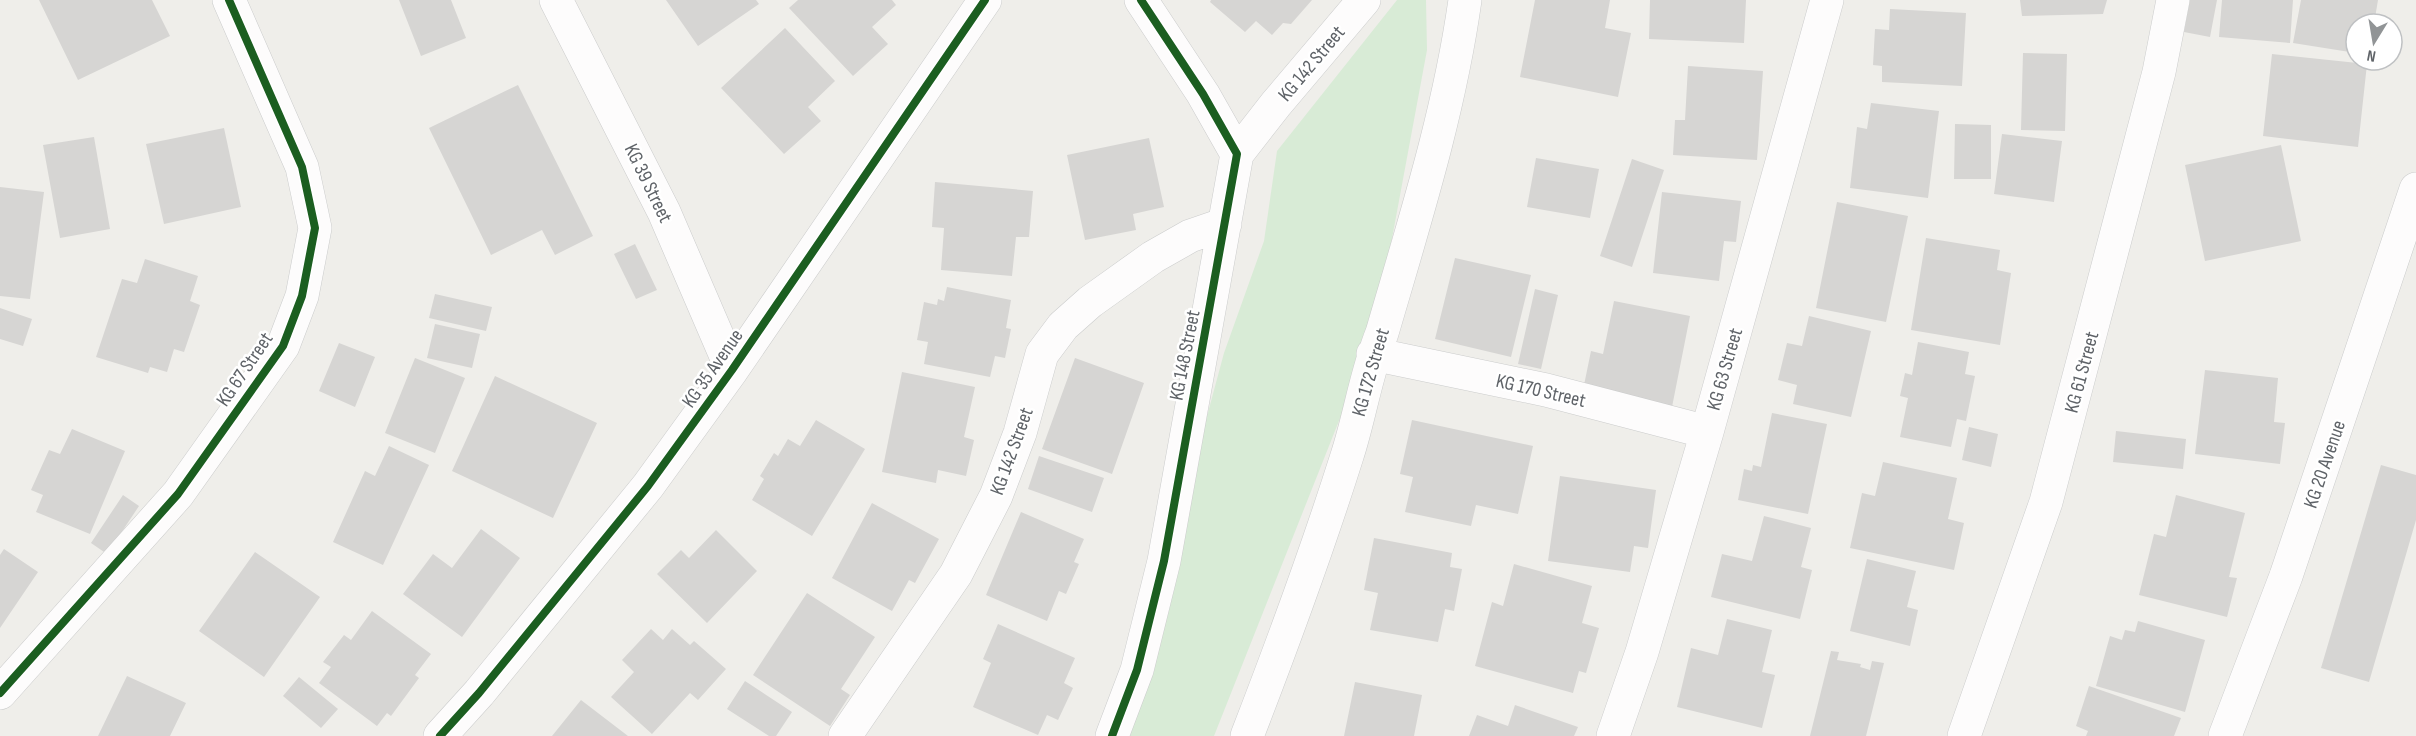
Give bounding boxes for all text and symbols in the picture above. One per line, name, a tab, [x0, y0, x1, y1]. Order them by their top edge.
north arrow	[2344, 12, 2404, 72]
street label: KG 142 Street	[1273, 21, 1350, 106]
text: N	[2365, 45, 2377, 65]
street label: KG 39 Street	[619, 140, 677, 227]
street label: KG 148 Street	[1164, 308, 1205, 402]
street label: KG 35 Avenue	[677, 325, 749, 413]
street label: KG 172 Street	[1347, 325, 1395, 419]
street label: KG 63 Street	[1702, 325, 1748, 413]
street label: KG 67 Street	[211, 328, 278, 411]
street label: KG 61 Street	[2060, 329, 2104, 416]
street label: KG 170 Street	[1494, 369, 1588, 413]
street label: KG 142 Street	[985, 404, 1039, 498]
street label: KG 20 Avenue	[2299, 417, 2351, 511]

